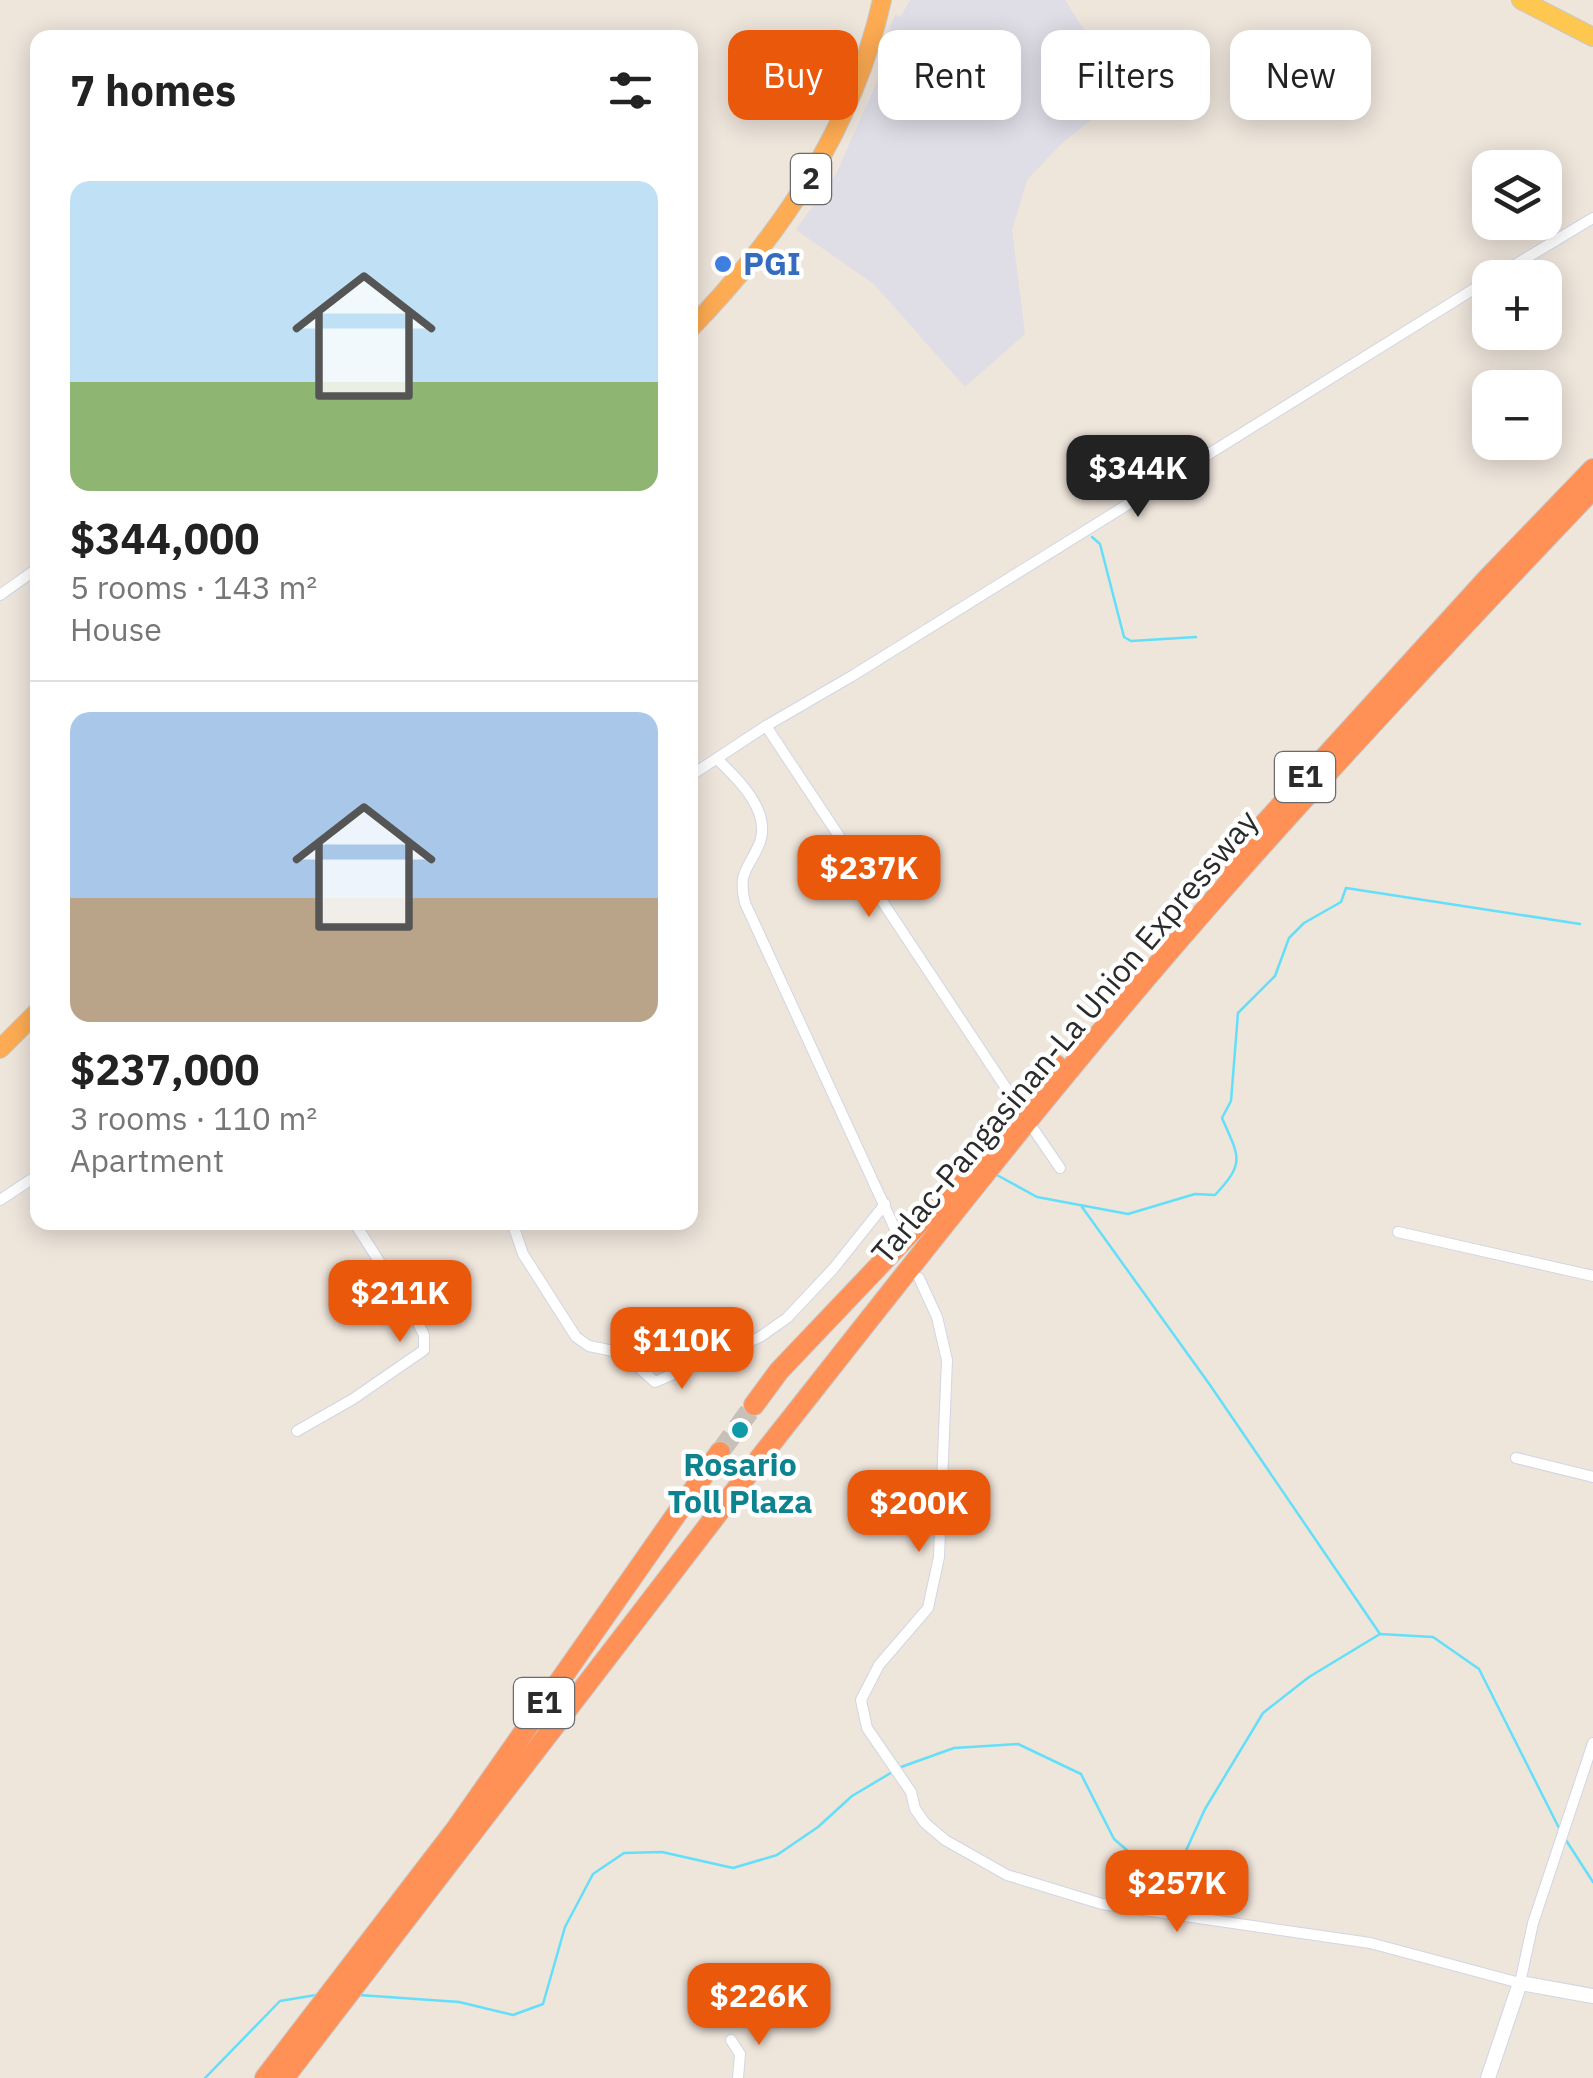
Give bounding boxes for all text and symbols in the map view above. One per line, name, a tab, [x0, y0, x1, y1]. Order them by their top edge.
chip: Buy	[728, 30, 858, 120]
chip: Rent	[878, 30, 1021, 120]
chip: Filters	[1041, 30, 1210, 120]
chip: New	[1230, 30, 1371, 120]
text: 7 homes	[70, 63, 236, 118]
icon: filters	[603, 63, 658, 118]
map controls	[1472, 150, 1562, 460]
button: layers	[1472, 150, 1562, 240]
road number: 2	[791, 154, 831, 204]
place label: PGI	[743, 242, 801, 284]
icon: home	[274, 246, 454, 426]
marker: PGI	[712, 253, 734, 275]
button: +	[1472, 260, 1562, 350]
button: −	[1472, 370, 1562, 460]
pin: $344K	[1068, 435, 1208, 520]
text: $344K	[1088, 446, 1188, 488]
text: $344,000	[70, 511, 259, 566]
text: 5 rooms · 143 m²	[70, 566, 317, 608]
text: House	[70, 608, 162, 650]
road number: E1	[1275, 752, 1335, 802]
icon: home	[274, 777, 454, 957]
street label: Tarlac-Pangasinan-La Union Expressway	[862, 801, 1267, 1272]
pin: $237K	[799, 835, 939, 920]
text: $237K	[819, 846, 919, 888]
text: $237,000	[70, 1042, 259, 1097]
text: 3 rooms · 110 m²	[70, 1097, 317, 1139]
text: Apartment	[70, 1139, 224, 1181]
pin: $211K	[330, 1260, 470, 1345]
text: $211K	[350, 1271, 450, 1313]
pin: $110K	[612, 1307, 752, 1392]
text: $110K	[632, 1318, 732, 1360]
marker: Rosario Toll Plaza	[729, 1419, 751, 1441]
place label: Rosario Toll Plaza	[667, 1443, 813, 1522]
pin: $200K	[849, 1470, 989, 1555]
text: $200K	[869, 1481, 969, 1523]
road number: E1	[514, 1678, 574, 1728]
pin: $257K	[1107, 1850, 1247, 1935]
text: $257K	[1127, 1861, 1227, 1903]
pin: $226K	[689, 1963, 829, 2048]
text: $226K	[709, 1974, 809, 2016]

